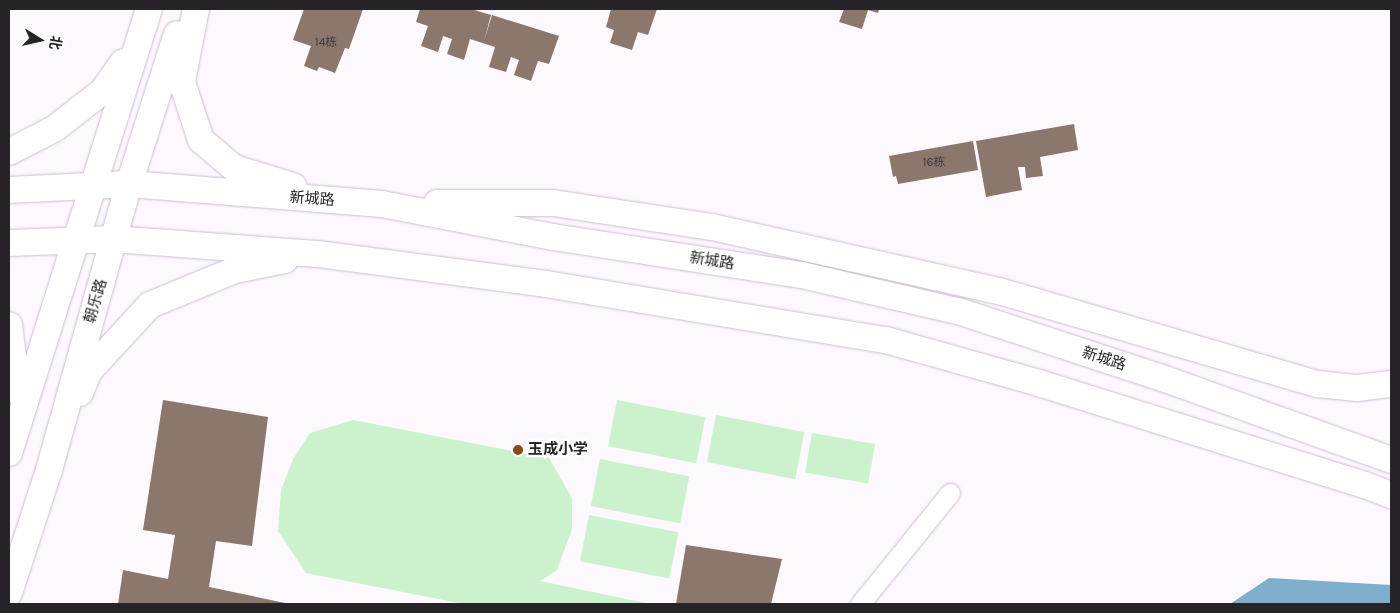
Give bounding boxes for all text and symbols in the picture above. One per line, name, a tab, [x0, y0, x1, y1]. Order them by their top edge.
north arrow	[15, 15, 65, 65]
text: 北	[46, 34, 65, 51]
house number: 14栋	[315, 36, 337, 50]
house number: 16栋	[923, 156, 945, 170]
street label: 新城路	[289, 188, 335, 210]
street label: 新城路	[688, 249, 736, 273]
street label: 朝乐路	[81, 277, 111, 325]
street label: 新城路	[1080, 343, 1128, 375]
place label: 玉成小学	[528, 441, 588, 459]
marker: 玉成小学	[512, 444, 524, 456]

